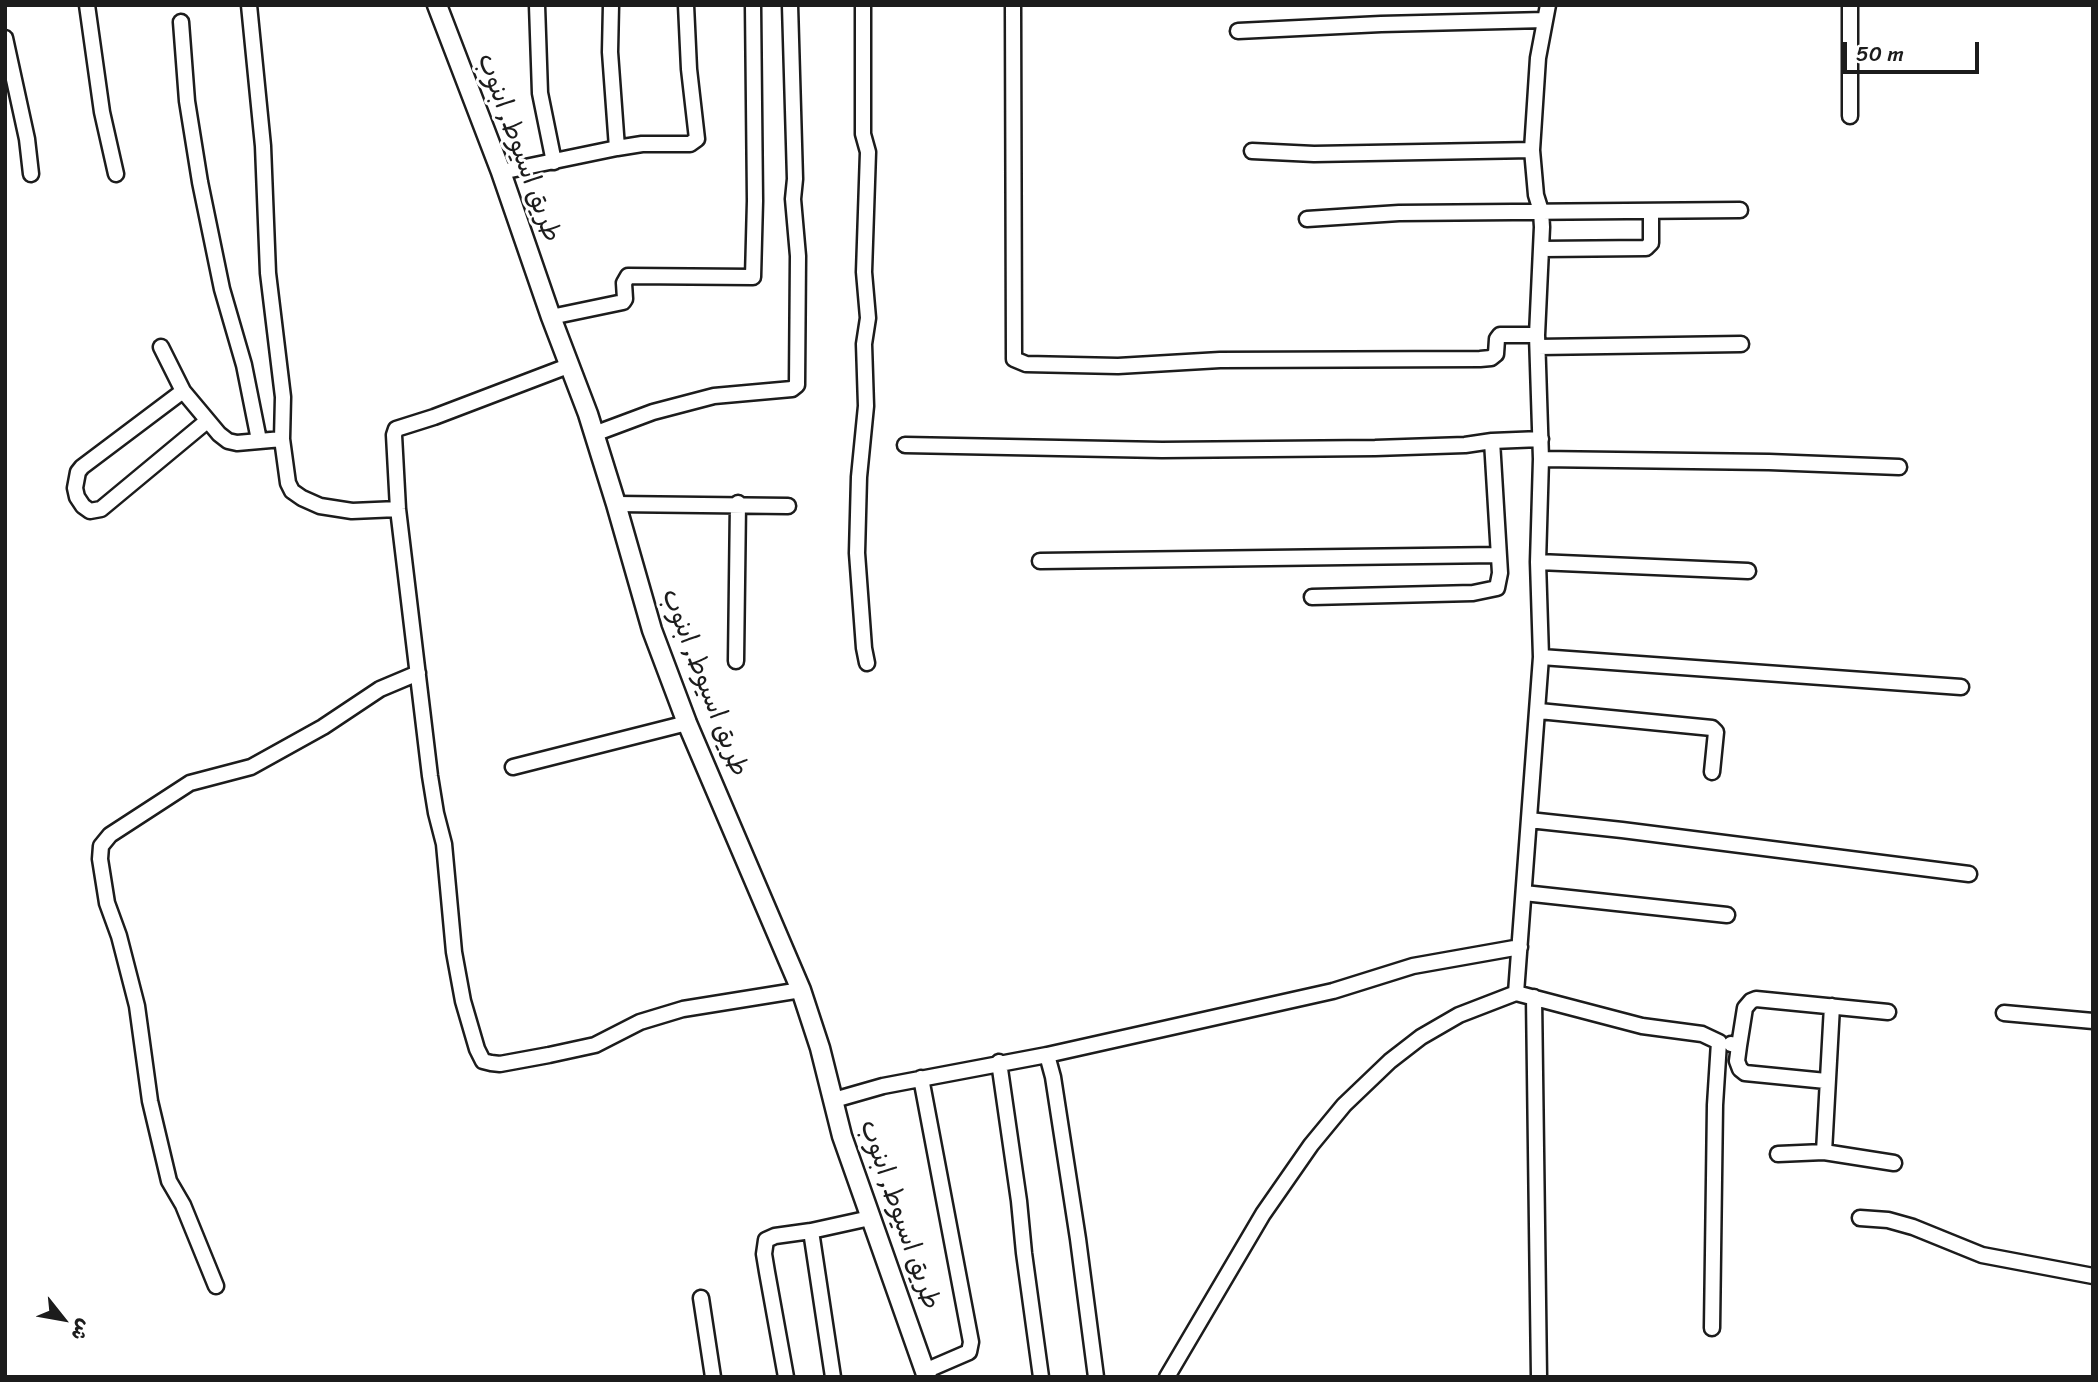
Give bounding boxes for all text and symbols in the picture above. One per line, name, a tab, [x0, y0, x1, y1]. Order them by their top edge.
scale bar	[1846, 28, 1982, 72]
text: 50 m	[1856, 35, 1904, 73]
street label: طريق اسيوط, ابنوب	[469, 49, 567, 247]
street label: طريق اسيوط, ابنوب	[654, 585, 754, 781]
street label: طريق اسيوط, ابنوب	[852, 1116, 946, 1314]
north arrow	[28, 1284, 98, 1354]
text: ش	[62, 1313, 101, 1348]

